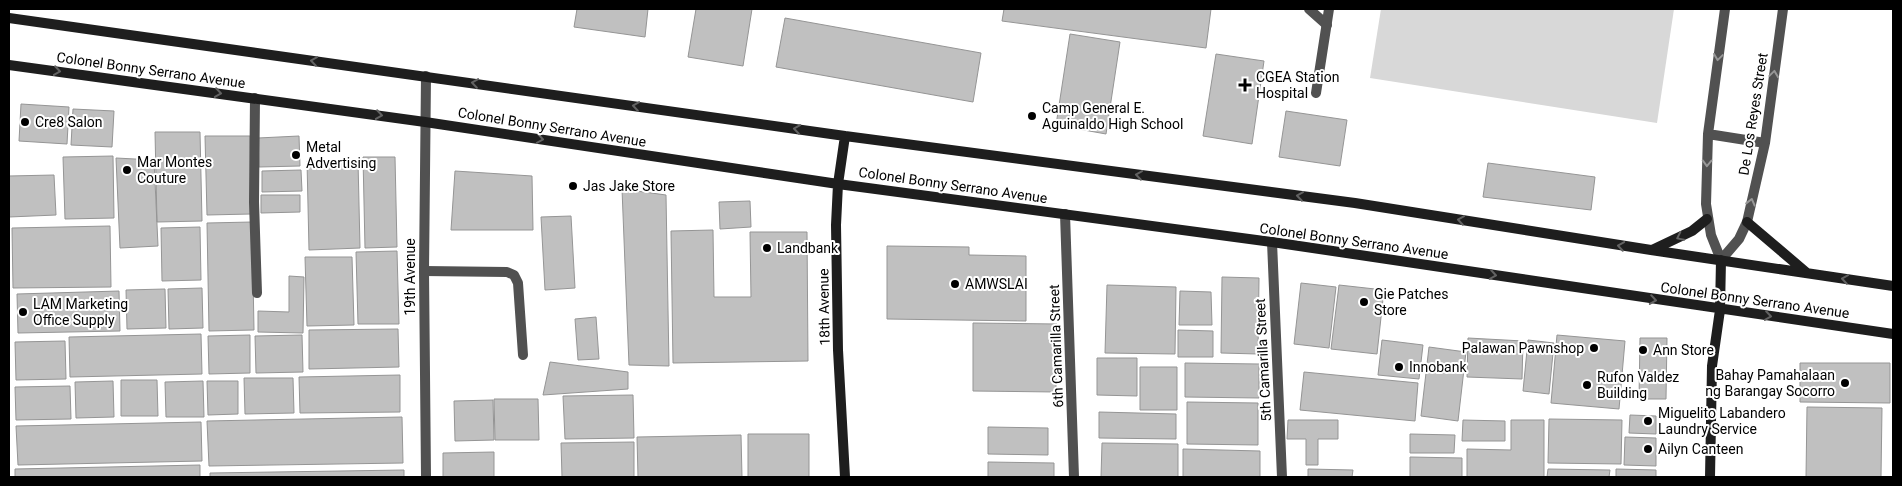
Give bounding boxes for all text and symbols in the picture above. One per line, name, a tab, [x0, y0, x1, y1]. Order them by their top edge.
street label: Colonel Bonny Serrano Avenue	[56, 49, 246, 91]
street label: De Los Reyes Street	[1735, 51, 1771, 176]
one-way arrow	[1714, 53, 1724, 61]
one-way arrow	[310, 56, 318, 67]
one-way arrow	[53, 65, 61, 76]
place label: CGEA Station Hospital	[1256, 69, 1339, 101]
one-way arrow	[1768, 70, 1779, 78]
one-way arrow	[471, 78, 479, 89]
marker: CGEA Station Hospital	[1238, 78, 1252, 92]
one-way arrow	[214, 88, 222, 98]
place label: Camp General E. Aguinaldo High School	[1042, 100, 1183, 132]
one-way arrow	[632, 101, 640, 112]
street label: Colonel Bonny Serrano Avenue	[457, 104, 647, 150]
one-way arrow	[375, 110, 383, 120]
marker: Camp General E. Aguinaldo High School	[1026, 110, 1038, 122]
place label: Cre8 Salon	[35, 114, 103, 130]
marker: Cre8 Salon	[19, 116, 31, 128]
one-way arrow	[793, 124, 801, 135]
one-way arrow	[536, 133, 544, 144]
place label: Metal Advertising	[306, 139, 376, 171]
marker: Metal Advertising	[290, 149, 302, 161]
place label: Mar Montes Couture	[137, 154, 212, 186]
one-way arrow	[1702, 159, 1713, 167]
marker: Mar Montes Couture	[121, 164, 133, 176]
street label: Colonel Bonny Serrano Avenue	[858, 164, 1048, 206]
one-way arrow	[1135, 170, 1143, 180]
place label: Jas Jake Store	[583, 178, 675, 194]
marker: Jas Jake Store	[567, 180, 579, 192]
one-way arrow	[1296, 191, 1304, 202]
one-way arrow	[1745, 198, 1756, 207]
one-way arrow	[1456, 215, 1464, 226]
street label: Colonel Bonny Serrano Avenue	[1259, 220, 1449, 262]
one-way arrow	[1676, 230, 1685, 241]
street label: 19th Avenue	[402, 238, 418, 316]
place label: Landbank	[777, 240, 839, 256]
one-way arrow	[1617, 241, 1626, 251]
marker: Landbank	[761, 242, 773, 254]
street label: 18th Avenue	[815, 268, 833, 346]
one-way arrow	[1488, 270, 1497, 280]
one-way arrow	[1841, 274, 1849, 285]
place label: AMWSLAI	[965, 276, 1028, 292]
marker: AMWSLAI	[949, 278, 961, 290]
street label: Colonel Bonny Serrano Avenue	[1660, 279, 1850, 321]
street label: 6th Camarilla Street	[1046, 284, 1066, 408]
place label: Gie Patches Store	[1374, 286, 1448, 318]
one-way arrow	[1649, 294, 1658, 304]
place label: LAM Marketing Office Supply	[33, 296, 128, 328]
marker: Gie Patches Store	[1358, 296, 1370, 308]
street label: 5th Camarilla Street	[1252, 298, 1274, 422]
marker: LAM Marketing Office Supply	[17, 306, 29, 318]
one-way arrow	[1764, 311, 1772, 321]
place label: Palawan Pawnshop	[1462, 340, 1584, 356]
marker: Palawan Pawnshop	[1588, 342, 1600, 354]
place label: Ann Store	[1653, 342, 1714, 358]
marker: Ann Store	[1637, 344, 1649, 356]
place label: Innobank	[1409, 359, 1467, 375]
marker: Innobank	[1393, 361, 1405, 373]
place label: Bahay Pamahalaan ng Barangay Socorro	[1705, 367, 1835, 399]
place label: Rufon Valdez Building	[1597, 369, 1679, 401]
marker: Bahay Pamahalaan ng Barangay Socorro	[1839, 377, 1851, 389]
marker: Rufon Valdez Building	[1581, 379, 1593, 391]
place label: Miguelito Labandero Laundry Service	[1658, 405, 1786, 437]
marker: Miguelito Labandero Laundry Service	[1642, 415, 1654, 427]
place label: Ailyn Canteen	[1658, 441, 1743, 457]
marker: Ailyn Canteen	[1642, 443, 1654, 455]

